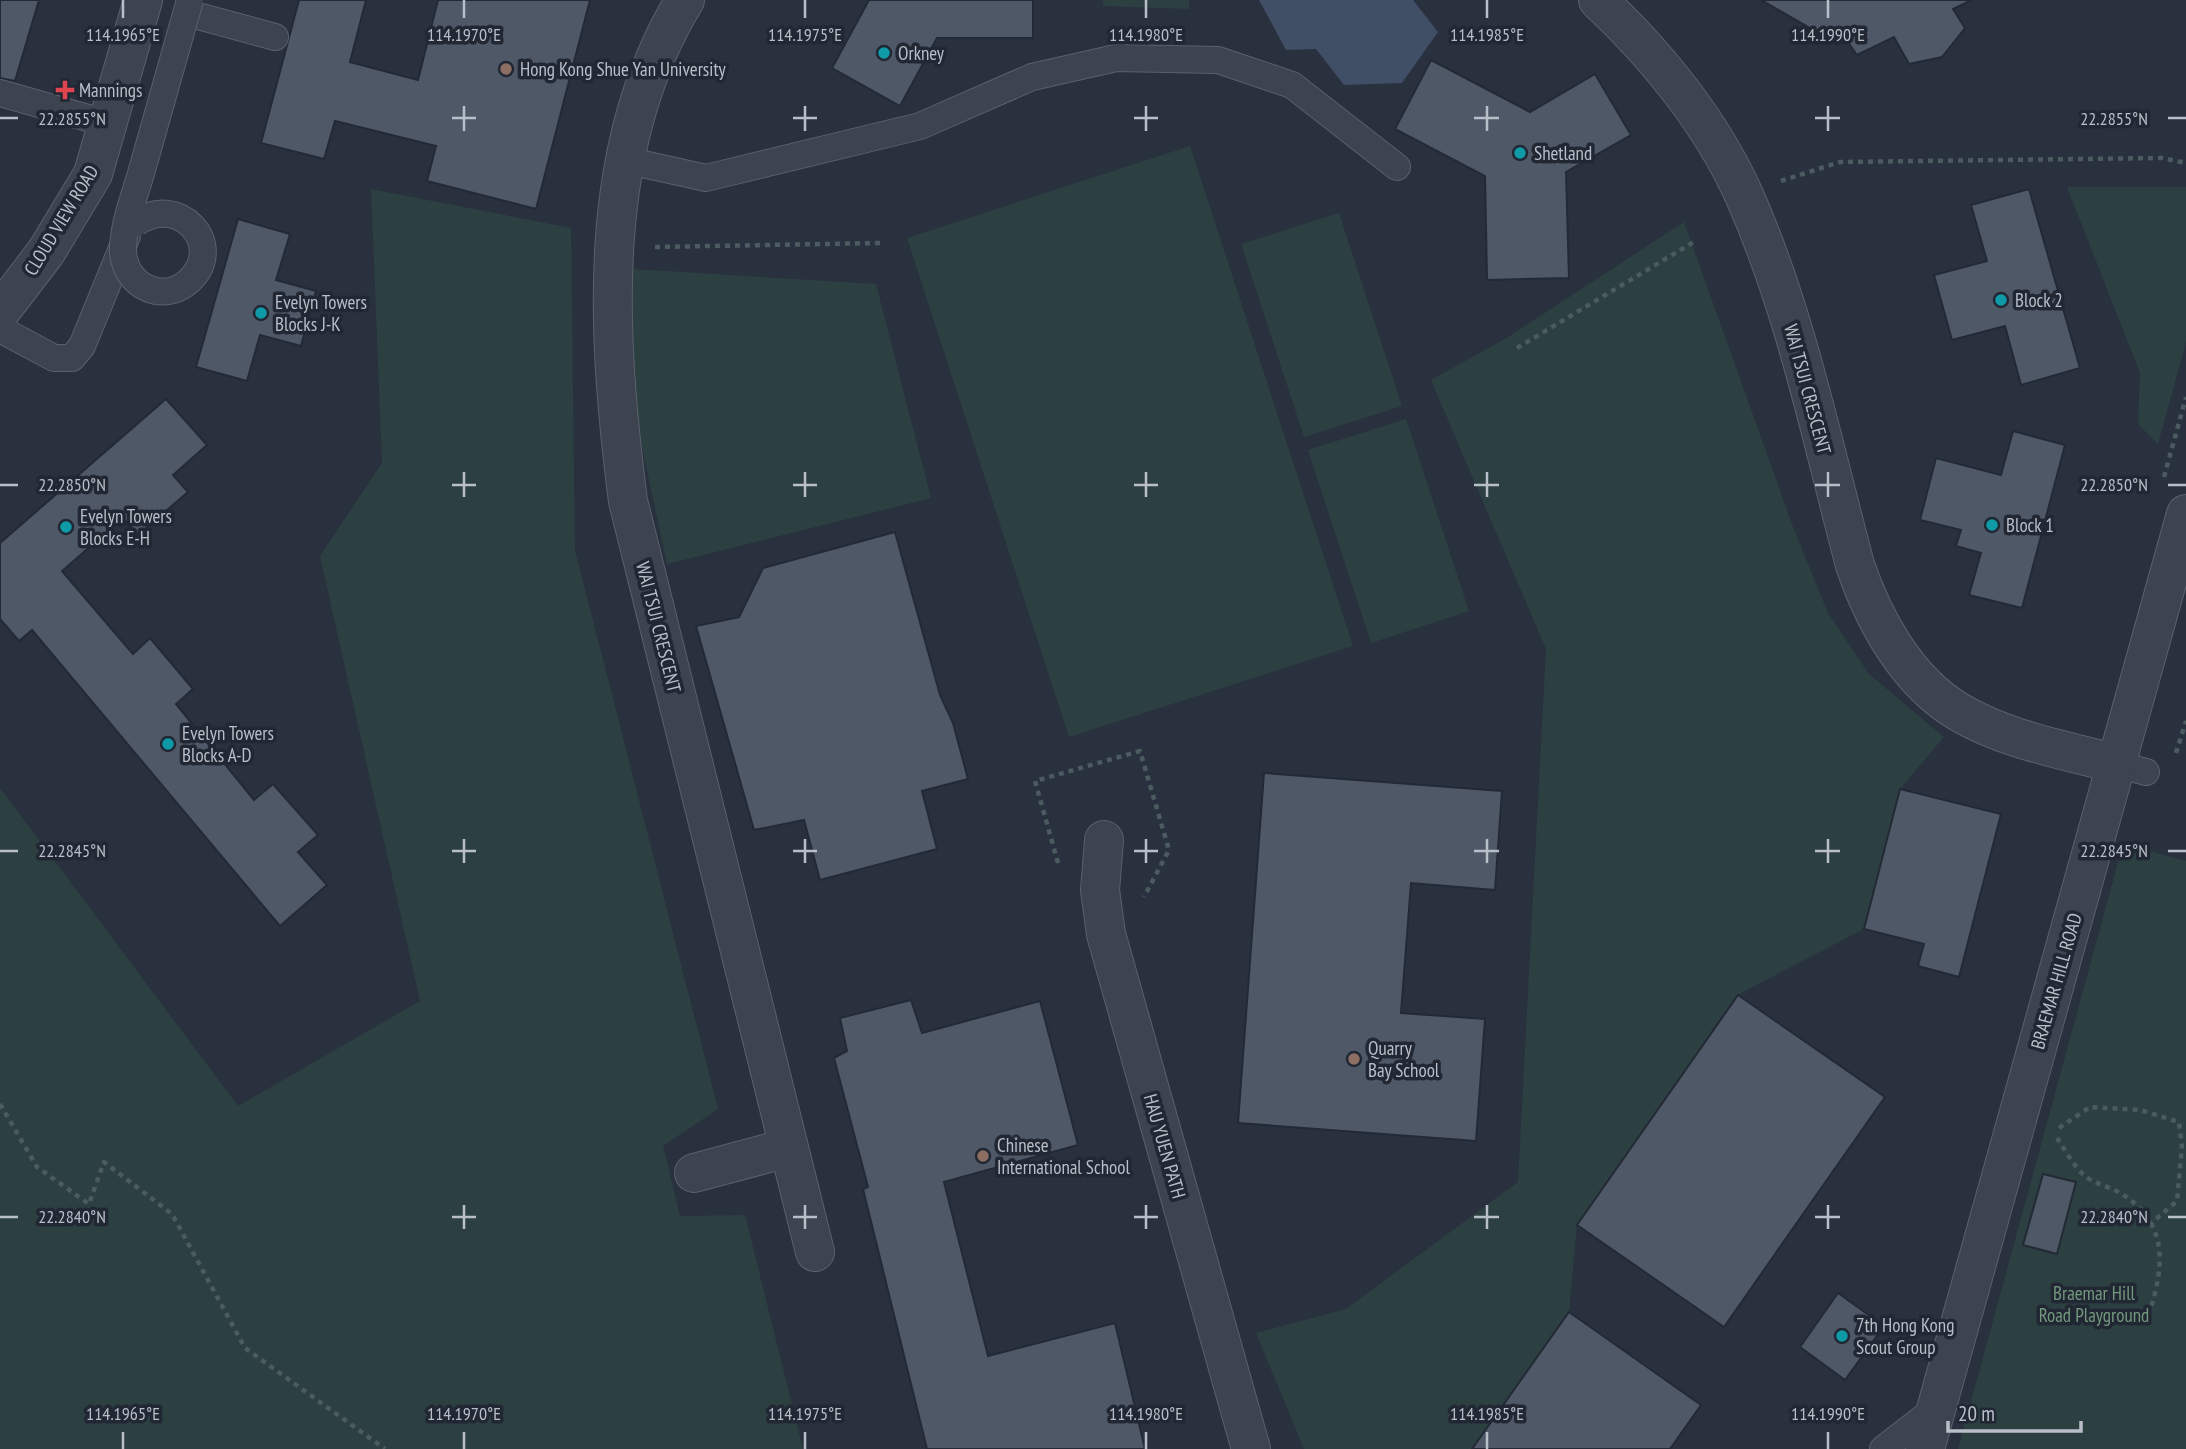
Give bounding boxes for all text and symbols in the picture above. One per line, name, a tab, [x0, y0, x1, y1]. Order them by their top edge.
text: 114.1965°E	[86, 23, 160, 46]
text: 114.1970°E	[427, 23, 501, 46]
text: 114.1975°E	[768, 23, 842, 46]
text: 114.1980°E	[1109, 23, 1183, 46]
text: 114.1985°E	[1450, 23, 1524, 46]
text: 114.1990°E	[1791, 23, 1865, 46]
place label: Orkney	[898, 41, 945, 65]
marker: Orkney	[876, 45, 892, 61]
place label: Hong Kong Shue Yan University	[520, 57, 726, 81]
marker: Hong Kong Shue Yan University	[498, 61, 514, 77]
place label: Mannings	[79, 78, 142, 102]
marker: Mannings	[57, 82, 73, 98]
text: 22.2855°N	[38, 107, 106, 130]
text: 22.2855°N	[2080, 107, 2148, 130]
place label: Shetland	[1534, 141, 1592, 165]
marker: Shetland	[1512, 145, 1528, 161]
street label: CLOUD VIEW ROAD	[19, 160, 103, 280]
place label: Block 2	[2015, 288, 2063, 312]
place label: Evelyn Towers Blocks J-K	[275, 290, 367, 336]
marker: Block 2	[1993, 292, 2009, 308]
marker: Evelyn Towers Blocks J-K	[253, 305, 269, 321]
street label: WAI TSUI CRESCENT	[1779, 321, 1837, 457]
text: 22.2850°N	[38, 473, 106, 496]
text: 22.2850°N	[2080, 473, 2148, 496]
place label: Evelyn Towers Blocks E-H	[80, 504, 172, 550]
place label: Block 1	[2006, 513, 2054, 537]
marker: Block 1	[1984, 517, 2000, 533]
marker: Evelyn Towers Blocks E-H	[58, 519, 74, 535]
street label: WAI TSUI CRESCENT	[631, 559, 687, 695]
place label: Evelyn Towers Blocks A-D	[182, 721, 274, 767]
marker: Evelyn Towers Blocks A-D	[160, 736, 176, 752]
text: 22.2845°N	[38, 839, 106, 862]
text: 22.2845°N	[2080, 839, 2148, 862]
street label: BRAEMAR HILL ROAD	[2025, 910, 2087, 1052]
place label: Quarry Bay School	[1368, 1036, 1440, 1082]
marker: Quarry Bay School	[1346, 1051, 1362, 1067]
street label: HAU YUEN PATH	[1139, 1091, 1191, 1201]
place label: Chinese International School	[997, 1133, 1130, 1179]
marker: Chinese International School	[975, 1148, 991, 1164]
text: 22.2840°N	[38, 1205, 106, 1228]
text: 22.2840°N	[2080, 1205, 2148, 1228]
park label: Braemar Hill Road Playground	[2039, 1281, 2149, 1327]
place label: 7th Hong Kong Scout Group	[1856, 1313, 1954, 1359]
marker: 7th Hong Kong Scout Group	[1834, 1328, 1850, 1344]
scale bar	[1948, 1390, 2081, 1434]
text: 20 m	[1958, 1400, 1995, 1427]
text: 114.1965°E	[86, 1402, 160, 1425]
text: 114.1970°E	[427, 1402, 501, 1425]
text: 114.1975°E	[768, 1402, 842, 1425]
text: 114.1980°E	[1109, 1402, 1183, 1425]
text: 114.1985°E	[1450, 1402, 1524, 1425]
text: 114.1990°E	[1791, 1402, 1865, 1425]

